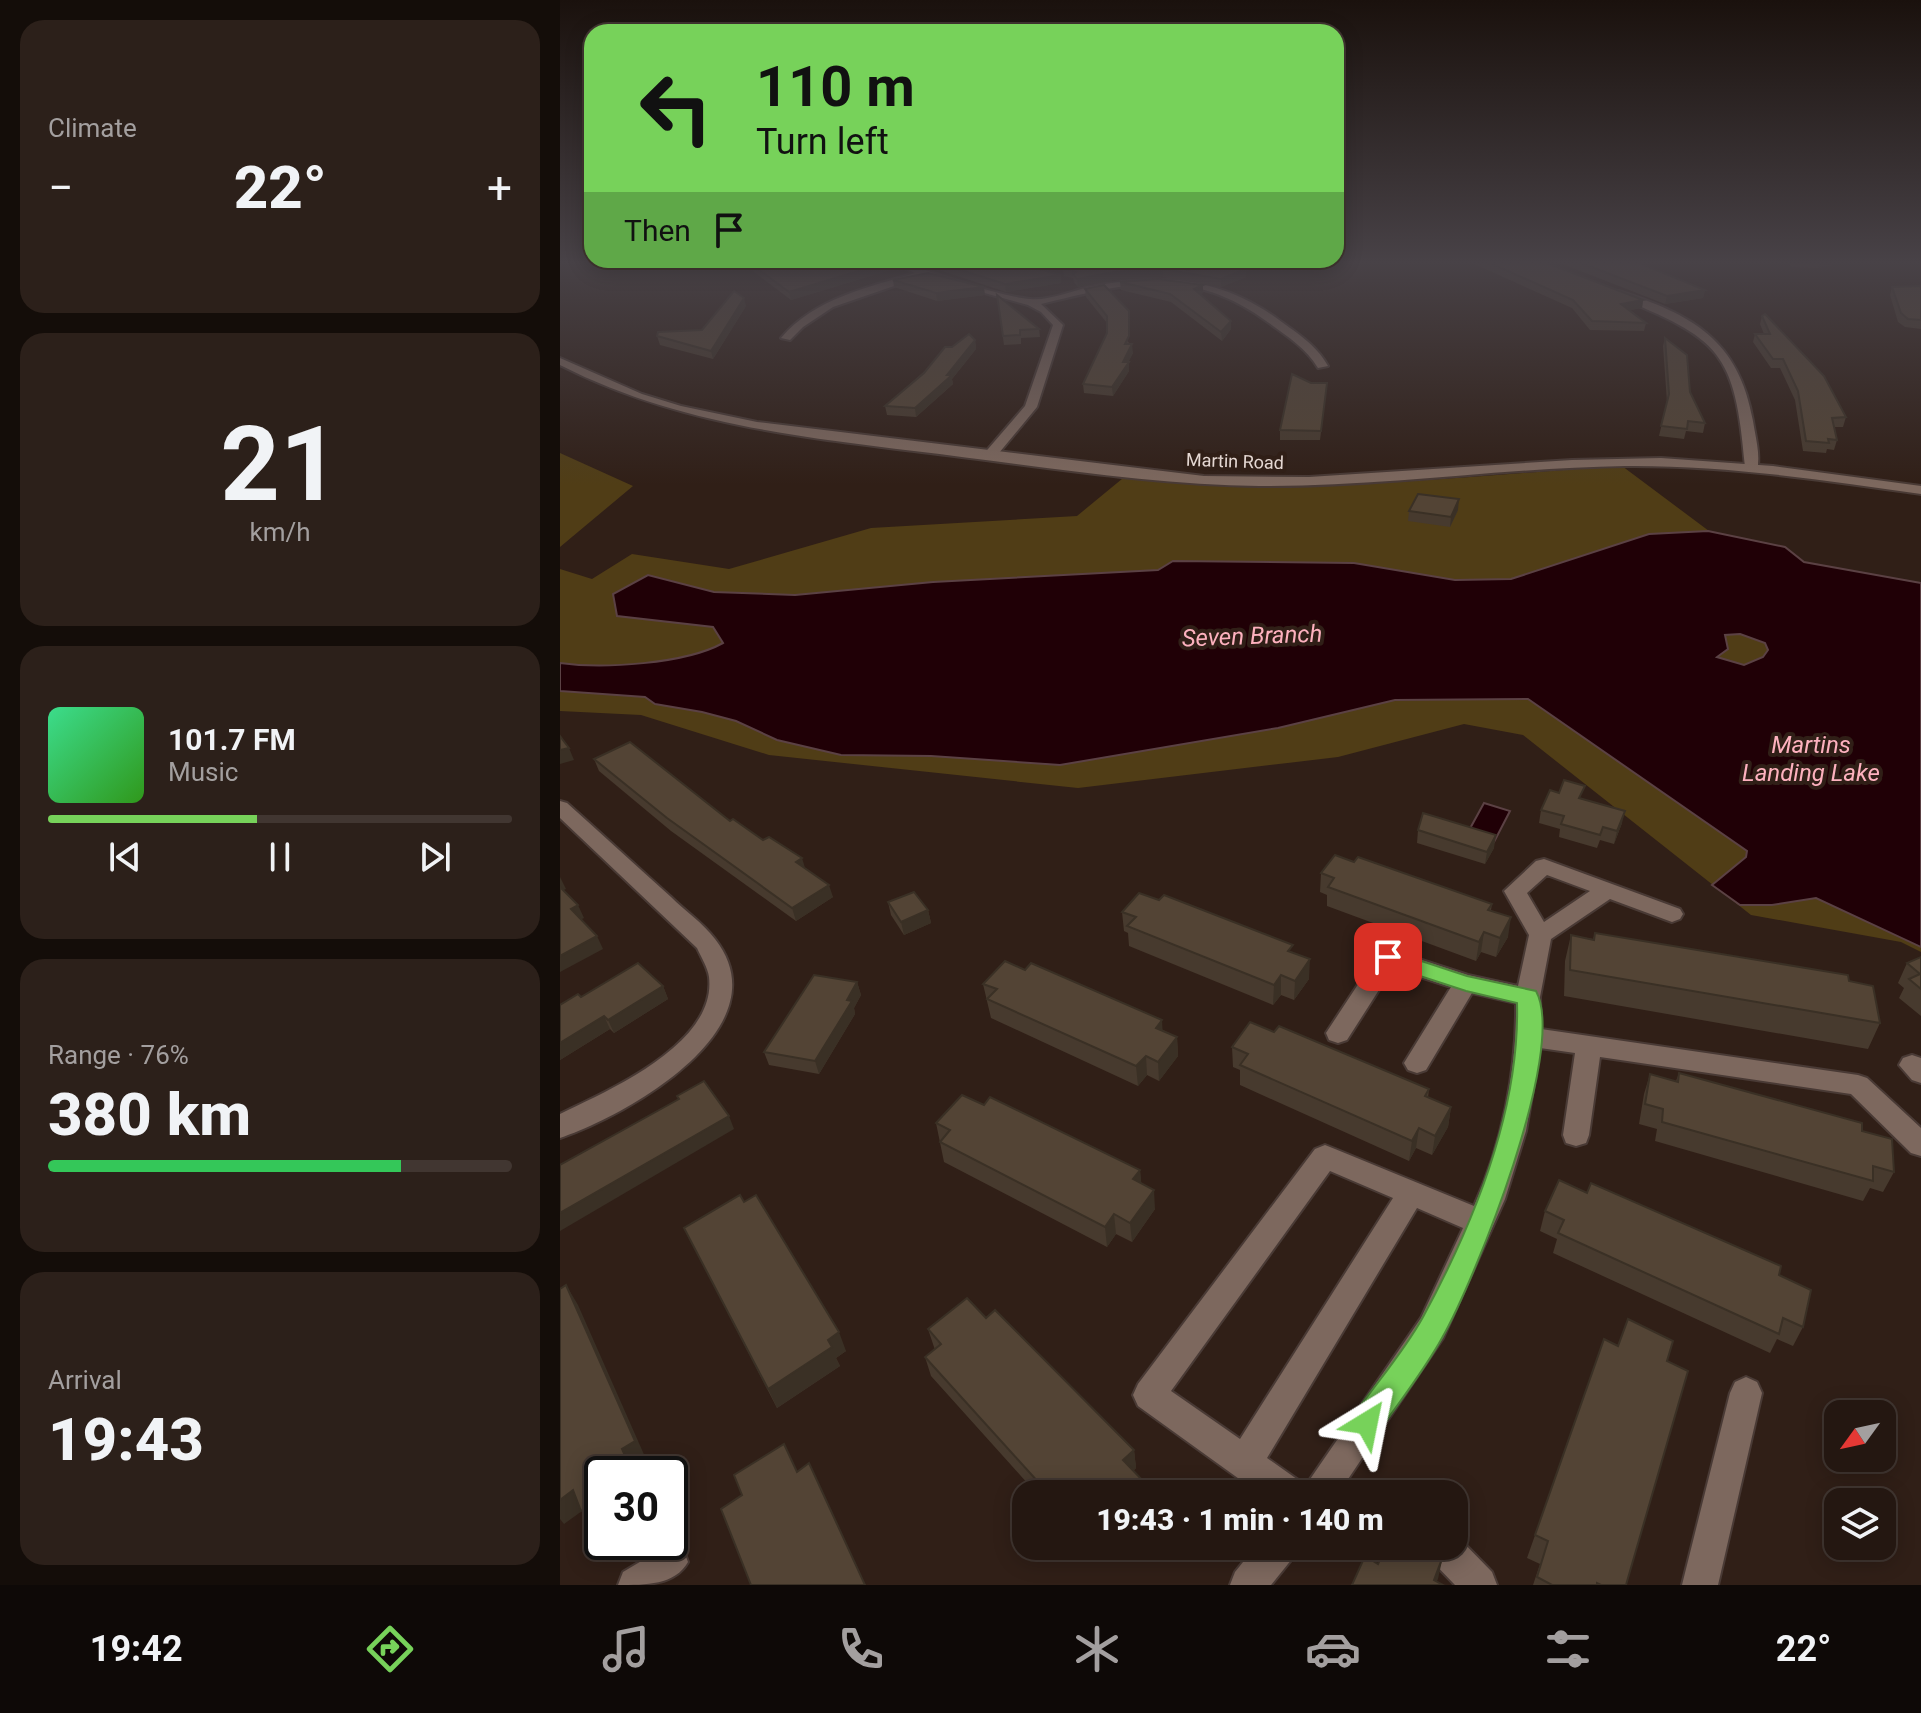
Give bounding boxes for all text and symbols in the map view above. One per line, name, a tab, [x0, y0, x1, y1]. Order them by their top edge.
text: 110 m	[756, 54, 915, 120]
icon: left	[624, 56, 728, 160]
text: Climate	[48, 113, 137, 143]
text: Turn left	[756, 121, 889, 163]
text: 22°	[234, 152, 327, 223]
text: −	[48, 162, 73, 214]
text: +	[487, 162, 512, 214]
icon: arrive	[707, 208, 751, 252]
text: Then	[624, 213, 691, 248]
text: 21	[220, 404, 340, 525]
street label: Martin Road	[1186, 449, 1284, 473]
text: km/h	[249, 517, 311, 547]
water label: Seven Branch	[1181, 620, 1323, 652]
text: 101.7 FM	[168, 722, 296, 757]
water label: Martins Landing Lake	[1742, 731, 1880, 787]
text: Music	[168, 757, 238, 787]
icon: previous	[103, 835, 147, 879]
icon: pause	[258, 835, 302, 879]
icon: next	[413, 835, 457, 879]
pin	[1354, 923, 1422, 991]
icon: arrive	[1366, 935, 1410, 979]
text: Range · 76%	[48, 1040, 189, 1070]
text: 380 km	[48, 1079, 251, 1150]
text: Arrival	[48, 1365, 122, 1395]
position arrow	[1325, 1381, 1409, 1465]
north arrow	[1824, 1400, 1896, 1472]
map controls	[1824, 1400, 1896, 1560]
text: 19:43	[48, 1404, 204, 1475]
speed limit sign: 30	[584, 1456, 688, 1560]
button: layers	[1824, 1488, 1896, 1560]
text: 19:43 · 1 min · 140 m	[1096, 1502, 1384, 1537]
icon: directions	[362, 1621, 418, 1677]
icon: music	[598, 1621, 654, 1677]
icon: phone	[833, 1621, 889, 1677]
icon: climate	[1069, 1621, 1125, 1677]
icon: car	[1305, 1621, 1361, 1677]
icon: filters	[1540, 1621, 1596, 1677]
text: 19:42	[90, 1628, 183, 1670]
text: 22°	[1776, 1628, 1831, 1670]

